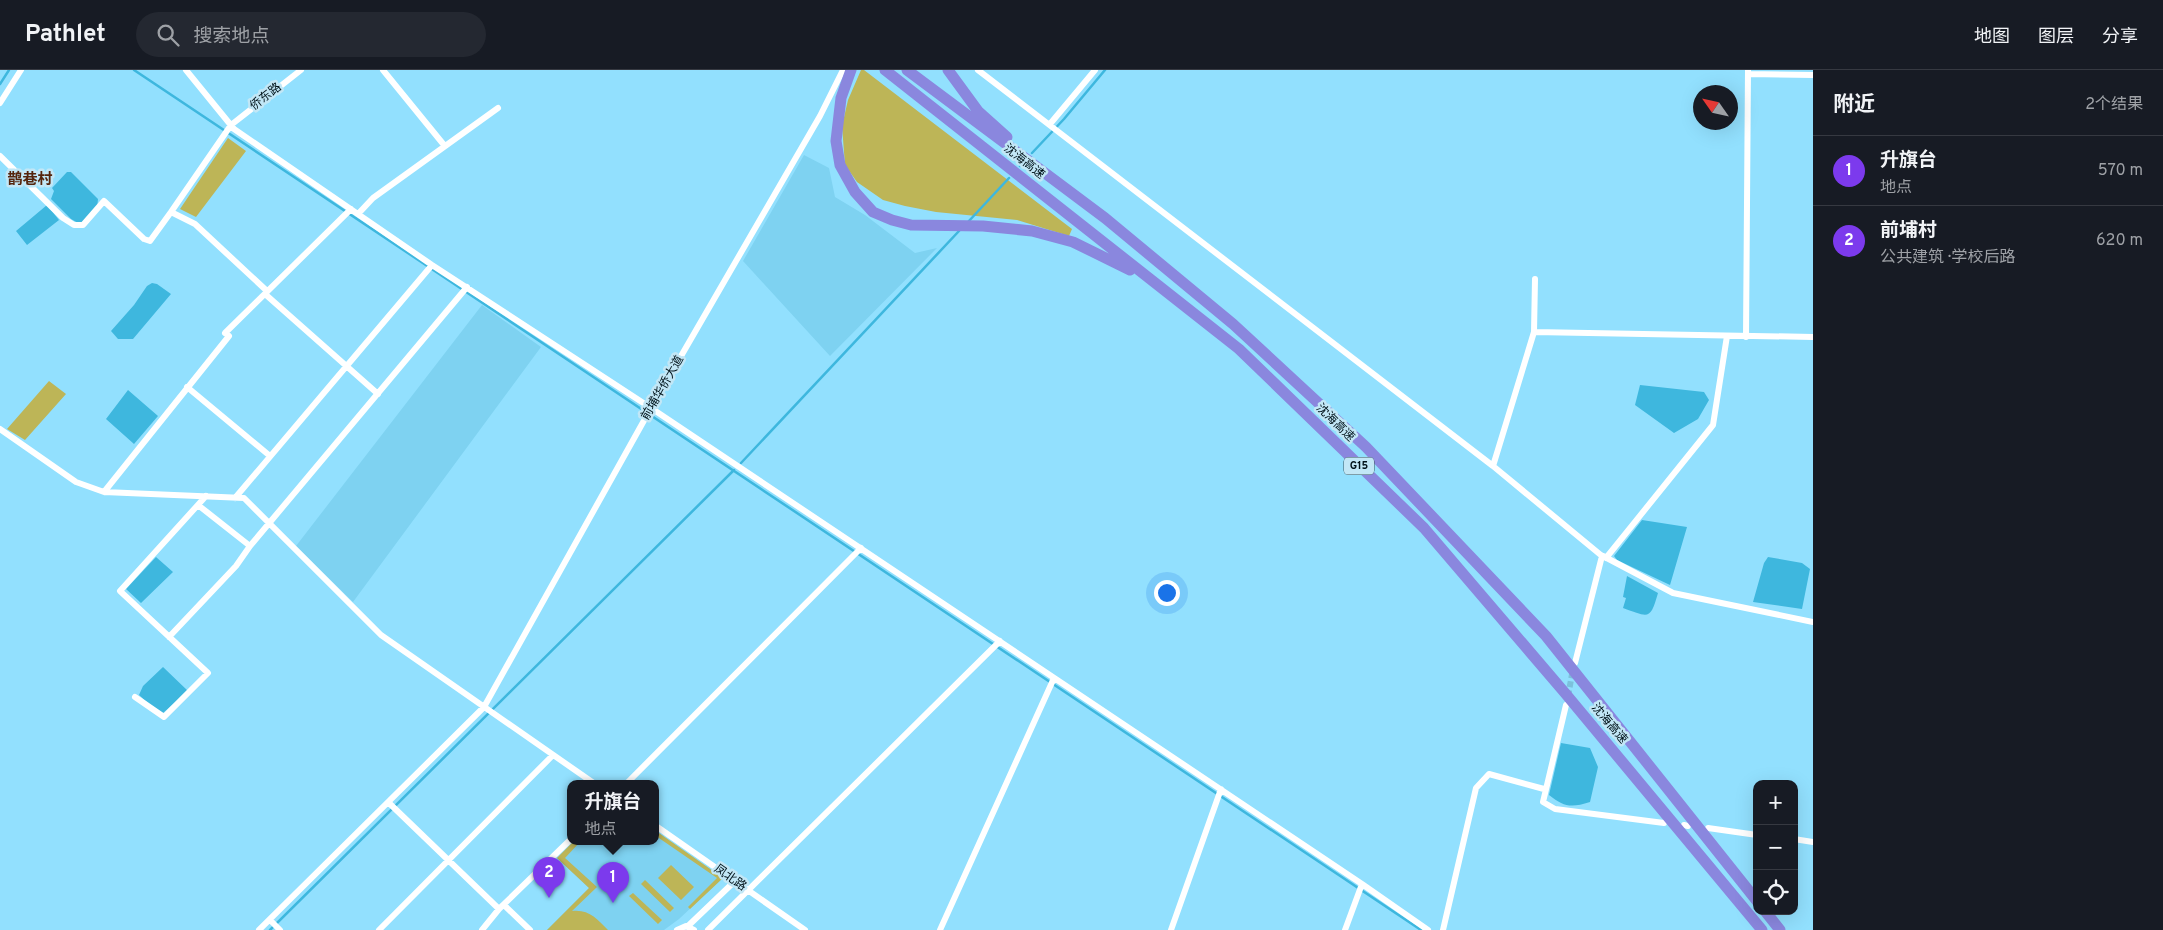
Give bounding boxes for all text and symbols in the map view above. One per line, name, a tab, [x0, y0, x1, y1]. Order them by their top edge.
search box	[136, 12, 486, 57]
text: Pathlet	[25, 20, 106, 50]
icon: search	[154, 21, 182, 49]
text: 搜索地点	[194, 25, 270, 49]
text: 地图	[1974, 26, 2010, 49]
text: 图层	[2038, 26, 2074, 49]
text: 分享	[2102, 26, 2138, 49]
street label: 侨东路	[247, 80, 285, 114]
north arrow	[1693, 85, 1738, 130]
text: 附近	[1833, 92, 1875, 119]
text: 2个结果	[2085, 95, 2143, 115]
street label: 沈海高速	[1000, 141, 1048, 183]
text: 升旗台	[1880, 149, 1937, 173]
text: 1	[1846, 161, 1852, 181]
text: 570 m	[2098, 161, 2143, 181]
district label: 鹊巷村	[7, 170, 53, 190]
text: 地点	[1880, 178, 1912, 198]
text: 前埔村	[1880, 219, 1937, 243]
text: 2	[1844, 231, 1854, 251]
text: 620 m	[2096, 231, 2143, 251]
text: 公共建筑 · 学校后路	[1880, 248, 2016, 268]
street label: 前埔华侨大道	[638, 353, 688, 423]
street label: 沈海高速	[1312, 401, 1358, 445]
road number: G15	[1344, 458, 1374, 474]
your location	[1154, 580, 1180, 606]
street label: 沈海高速	[1587, 700, 1631, 748]
popup	[567, 780, 659, 845]
map controls	[1753, 780, 1798, 915]
button: +	[1753, 780, 1798, 825]
text: 升旗台	[584, 791, 642, 815]
text: 地点	[584, 820, 617, 840]
button: −	[1753, 825, 1798, 870]
pin: 2	[533, 857, 565, 898]
street label: 凤北路	[711, 861, 749, 895]
pin: 1	[597, 862, 629, 903]
button: locate	[1753, 870, 1798, 915]

